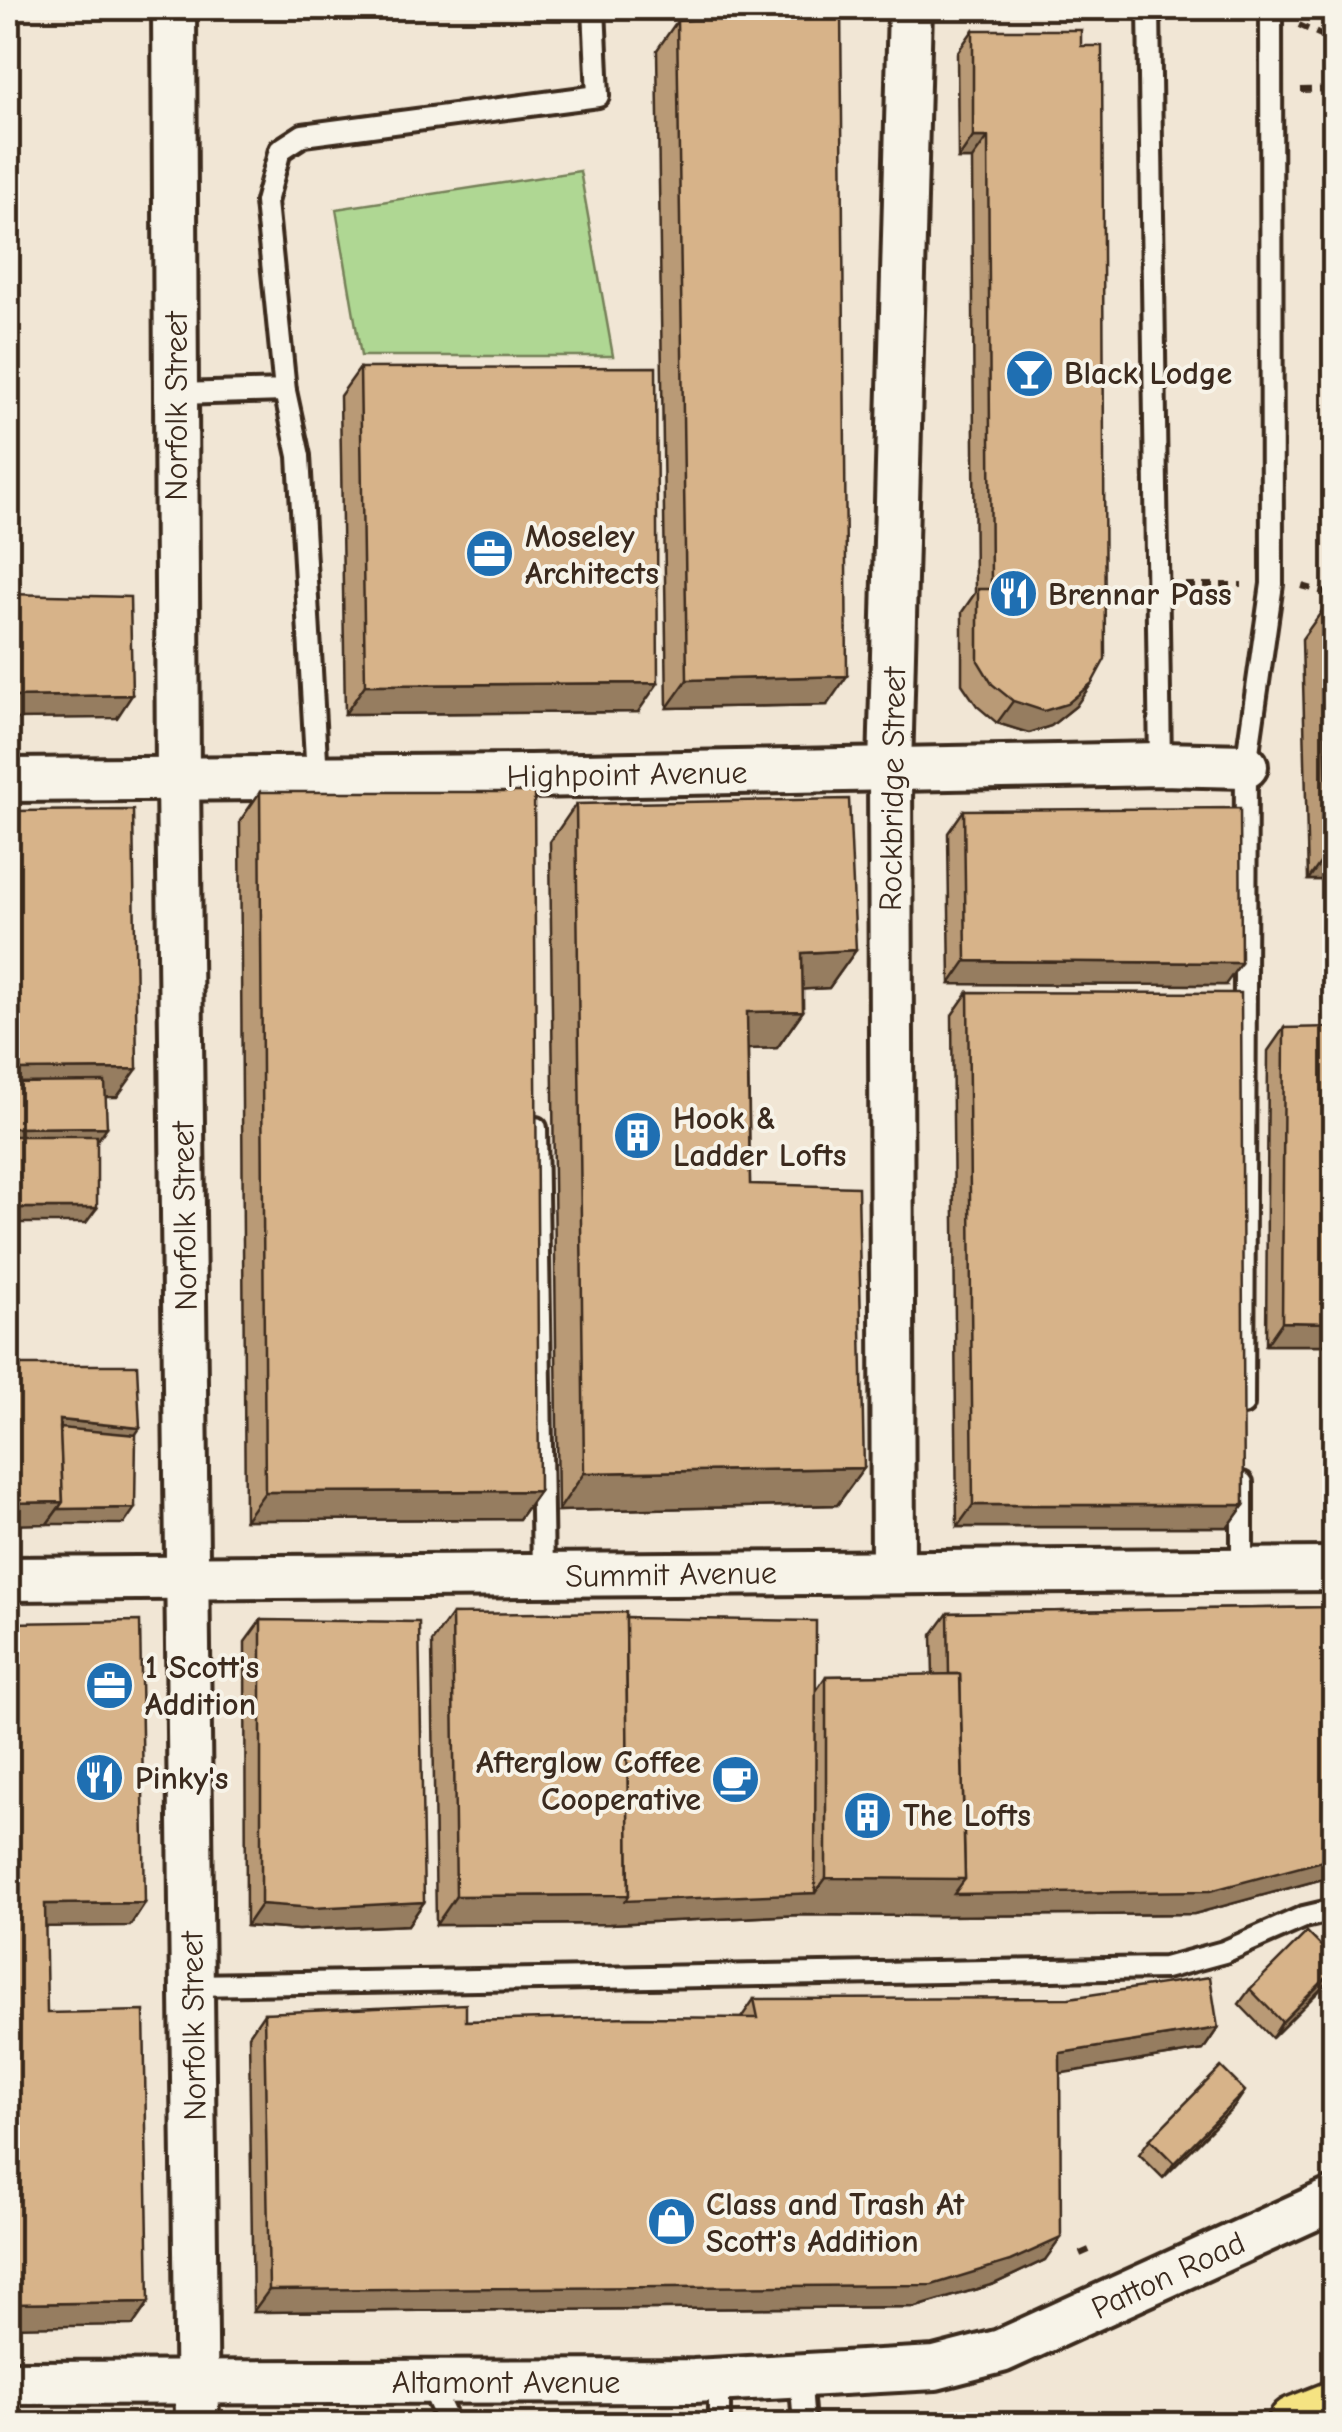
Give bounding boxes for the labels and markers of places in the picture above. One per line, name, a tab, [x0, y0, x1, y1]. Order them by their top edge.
bar icon: Black Lodge	[1003, 347, 1055, 399]
place label: Black Lodge	[1064, 355, 1232, 392]
place label: Moseley Architects	[525, 518, 659, 592]
office icon: Moseley Architects	[464, 528, 516, 580]
restaurant icon: Brennar Pass	[987, 568, 1039, 620]
place label: Brennar Pass	[1048, 576, 1232, 613]
place label: Hook & Ladder Lofts	[673, 1100, 846, 1174]
building icon: Hook & Ladder Lofts	[612, 1110, 664, 1162]
place label: 1 Scott's Addition	[145, 1649, 259, 1723]
office icon: 1 Scott's Addition	[84, 1659, 136, 1711]
place label: Afterglow Coffee Cooperative	[476, 1744, 701, 1818]
restaurant icon: Pinky's	[74, 1752, 126, 1804]
cafe icon: Afterglow Coffee Cooperative	[710, 1754, 762, 1806]
place label: Pinky's	[135, 1760, 228, 1797]
building icon: The Lofts	[842, 1789, 894, 1841]
place label: The Lofts	[903, 1797, 1031, 1834]
place label: Class and Trash At Scott's Addition	[706, 2186, 965, 2260]
shop icon: Class and Trash At Scott's Addition	[645, 2196, 697, 2248]

